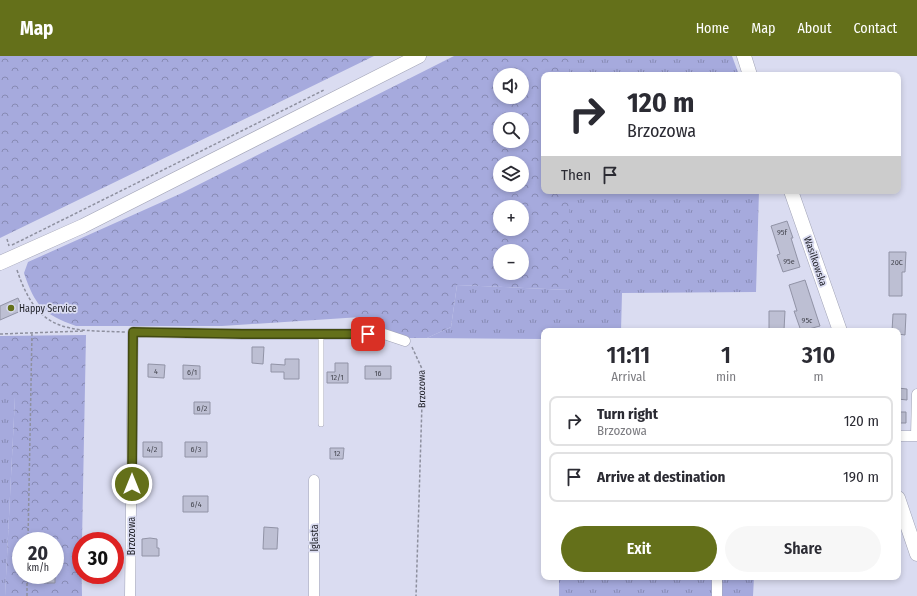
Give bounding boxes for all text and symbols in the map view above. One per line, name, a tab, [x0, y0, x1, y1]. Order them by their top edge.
text: Map	[20, 17, 53, 40]
text: Home	[696, 20, 729, 37]
text: Map	[751, 20, 775, 37]
text: About	[797, 20, 832, 37]
text: Contact	[854, 20, 897, 37]
map controls	[493, 68, 529, 280]
button: sound	[493, 68, 529, 104]
text: 120 m	[627, 86, 694, 119]
icon: right	[561, 88, 613, 140]
button: search	[493, 112, 529, 148]
text: Brzozowa	[627, 120, 696, 142]
button: layers	[493, 156, 529, 192]
icon: arrive	[599, 164, 621, 186]
text: Then	[561, 166, 591, 184]
button: +	[493, 200, 529, 236]
house number: 95f	[777, 228, 788, 237]
street label: Wasilkowska	[801, 235, 829, 288]
button: −	[493, 244, 529, 280]
house number: 95e	[783, 257, 795, 266]
house number: 20C	[891, 258, 903, 267]
marker: Happy Service	[6, 303, 16, 313]
place label: Happy Service	[19, 303, 77, 315]
house number: 95c	[802, 316, 813, 325]
pin	[351, 317, 385, 351]
icon: arrive	[357, 323, 379, 345]
text: 11:11	[607, 341, 650, 369]
text: 1	[721, 341, 731, 369]
text: 310	[802, 341, 835, 369]
house number: 4	[154, 367, 158, 376]
house number: 6/1	[187, 368, 197, 377]
house number: 16	[374, 369, 382, 378]
text: Arrival	[611, 369, 646, 384]
text: min	[716, 369, 736, 384]
text: m	[814, 369, 824, 384]
street label: Brzozowa	[416, 370, 428, 408]
house number: 12/1	[330, 373, 344, 382]
house number: 6/2	[197, 404, 208, 413]
text: Turn right	[597, 405, 658, 423]
icon: right	[563, 410, 585, 432]
text: 120 m	[844, 412, 879, 430]
text: Brzozowa	[597, 423, 647, 438]
house number: 4/2	[147, 445, 158, 454]
house number: 6/3	[191, 445, 202, 454]
house number: 12	[334, 449, 341, 458]
position arrow	[111, 463, 153, 505]
icon: arrive	[563, 466, 585, 488]
text: Arrive at destination	[597, 468, 725, 486]
text: 190 m	[843, 468, 879, 486]
house number: 6/4	[190, 500, 202, 509]
street label: Brzozowa	[126, 517, 138, 555]
street label: Iglasta	[309, 524, 321, 552]
button: Exit	[561, 526, 717, 572]
button: Share	[725, 526, 881, 572]
speed limit sign: 30	[72, 532, 124, 584]
text: 20	[28, 541, 48, 565]
text: km/h	[27, 562, 49, 574]

